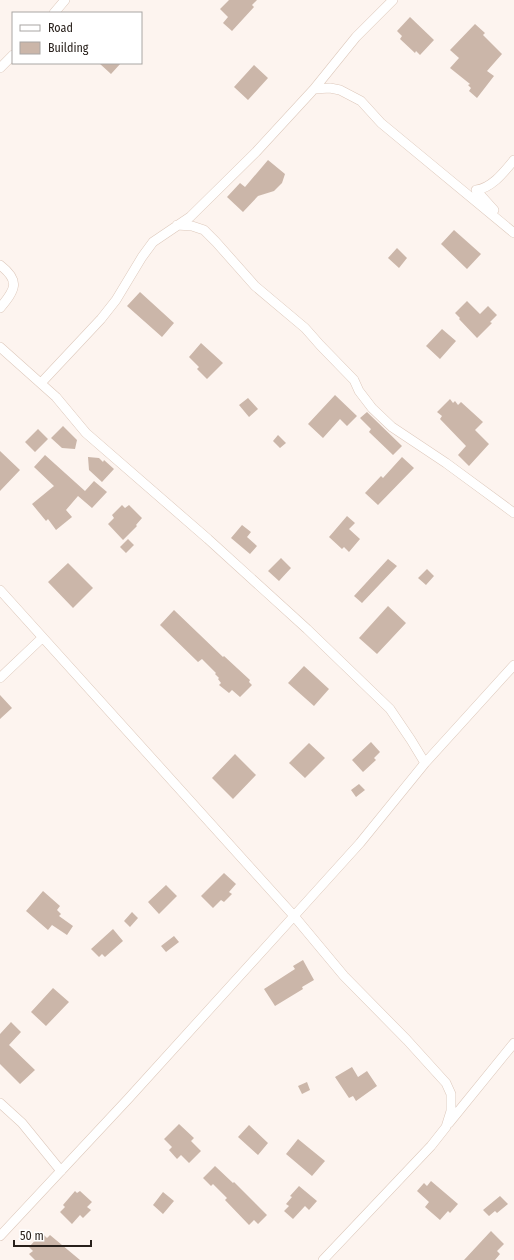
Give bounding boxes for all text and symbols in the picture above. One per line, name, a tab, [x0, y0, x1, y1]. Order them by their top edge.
legend	[12, 12, 142, 64]
text: Road	[48, 21, 73, 35]
text: Building	[48, 41, 89, 55]
scale bar	[14, 1222, 91, 1248]
text: 50 m	[20, 1229, 44, 1243]

